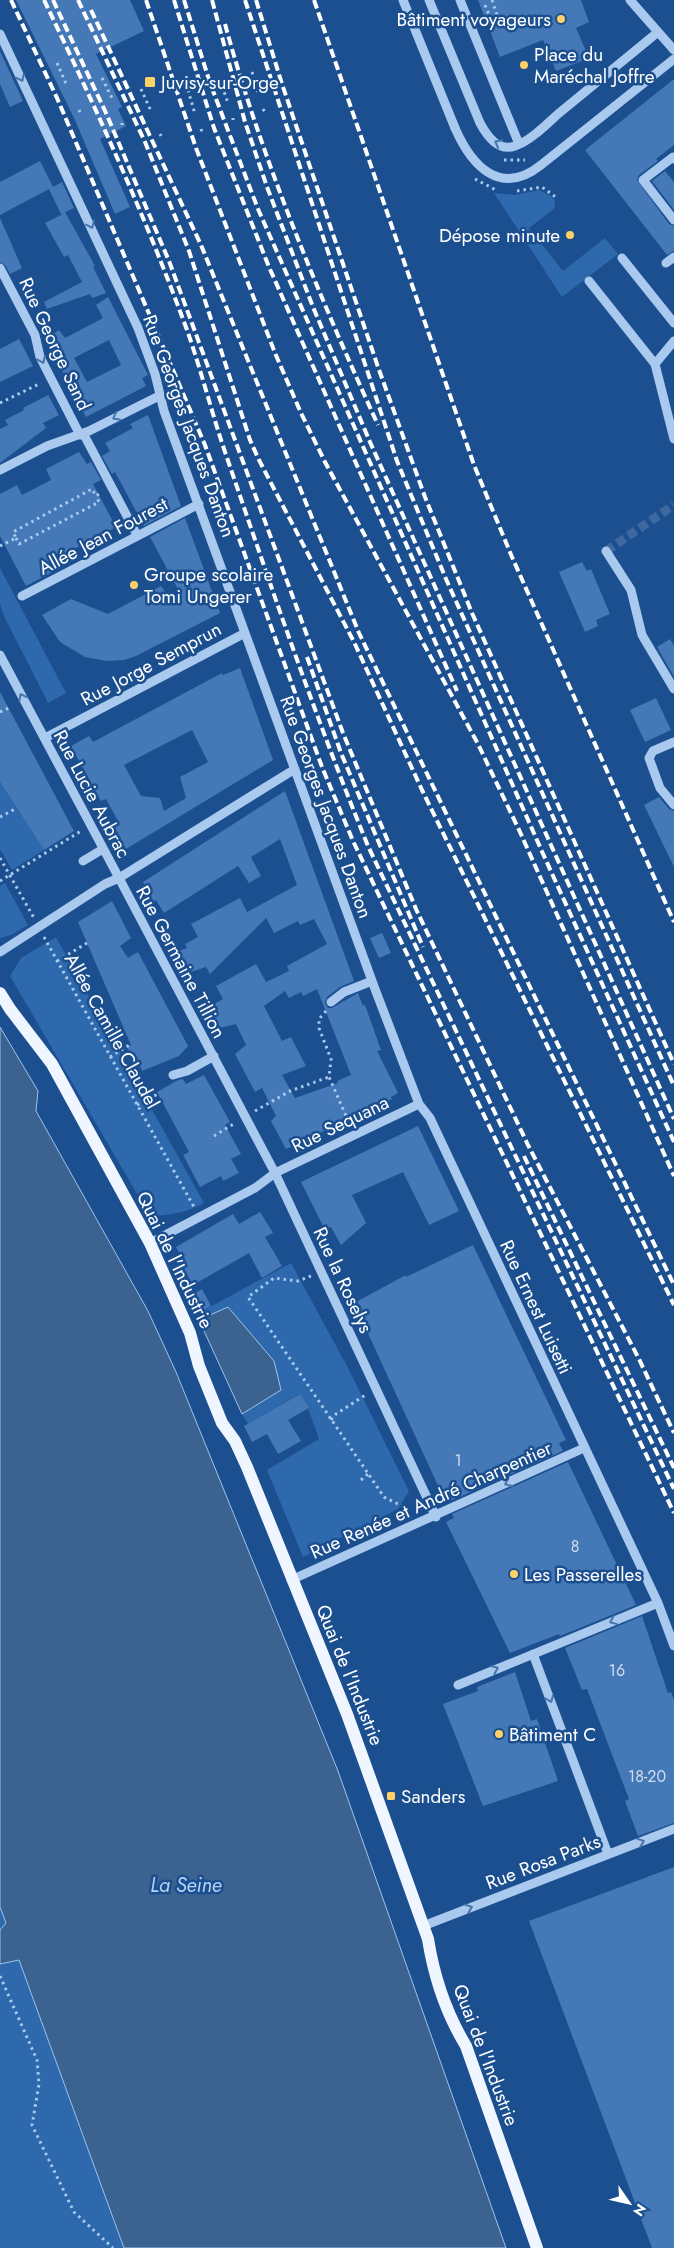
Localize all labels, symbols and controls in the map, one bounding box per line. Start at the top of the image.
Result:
place label: Bâtiment voyageurs [396,6,551,33]
marker: Bâtiment voyageurs [555,13,567,25]
place label: Place du Maréchal Joffre [534,41,655,90]
marker: Place du Maréchal Joffre [518,59,530,71]
place label: Juvisy-sur-Orge [158,69,279,96]
one-way arrow [15,73,25,82]
marker: Juvisy-sur-Orge [143,75,157,89]
one-way arrow [495,139,504,149]
one-way arrow [84,220,95,229]
place label: Dépose minute [439,222,560,249]
marker: Dépose minute [564,229,576,241]
street label: Rue George Sand [12,273,98,415]
street label: Rue Georges Jacques Danton [136,311,242,541]
one-way arrow [35,355,46,364]
one-way arrow [112,411,121,421]
street label: Allée Jean Fourest [33,490,173,582]
place label: Groupe scolaire Tomi Ungerer [144,561,273,610]
marker: Groupe scolaire Tomi Ungerer [128,579,140,591]
street label: Rue Jorge Semprun [76,615,226,713]
street label: Rue Georges Jacques Danton [273,692,379,922]
one-way arrow [18,693,28,702]
street label: Rue Lucie Aubrac [47,725,137,863]
street label: Rue Germaine Tillion [129,881,233,1043]
street label: Allée Camille Claudel [58,948,166,1114]
street label: Rue Sequana [287,1089,393,1159]
street label: Quai de l'Industrie [130,1187,220,1333]
street label: Rue la Roselys [307,1223,380,1338]
street label: Rue Ernest Luisetti [493,1235,579,1379]
street label: Rue Renée et André Charpentier [306,1434,557,1566]
house number: 1 [454,1449,462,1472]
one-way arrow [505,1477,514,1487]
house number: 8 [571,1535,579,1558]
place label: Les Passerelles [524,1561,642,1588]
marker: Les Passerelles [508,1568,520,1580]
street label: Quai de l'Industrie [309,1601,391,1750]
one-way arrow [609,1615,618,1625]
house number: 16 [609,1659,625,1682]
one-way arrow [490,1665,499,1676]
one-way arrow [544,1694,554,1703]
place label: Bâtiment C [509,1721,596,1748]
marker: Bâtiment C [493,1728,505,1740]
house number: 18-20 [628,1765,666,1788]
place label: Sanders [401,1783,466,1810]
marker: Sanders [385,1790,397,1802]
street label: Rue Rosa Parks [482,1828,605,1896]
one-way arrow [636,1838,645,1848]
water label: La Seine [150,1871,222,1900]
one-way arrow [464,1904,473,1914]
street label: Quai de l'Industrie [447,1980,526,2130]
north arrow [604,2178,654,2228]
text: N [628,2200,651,2220]

